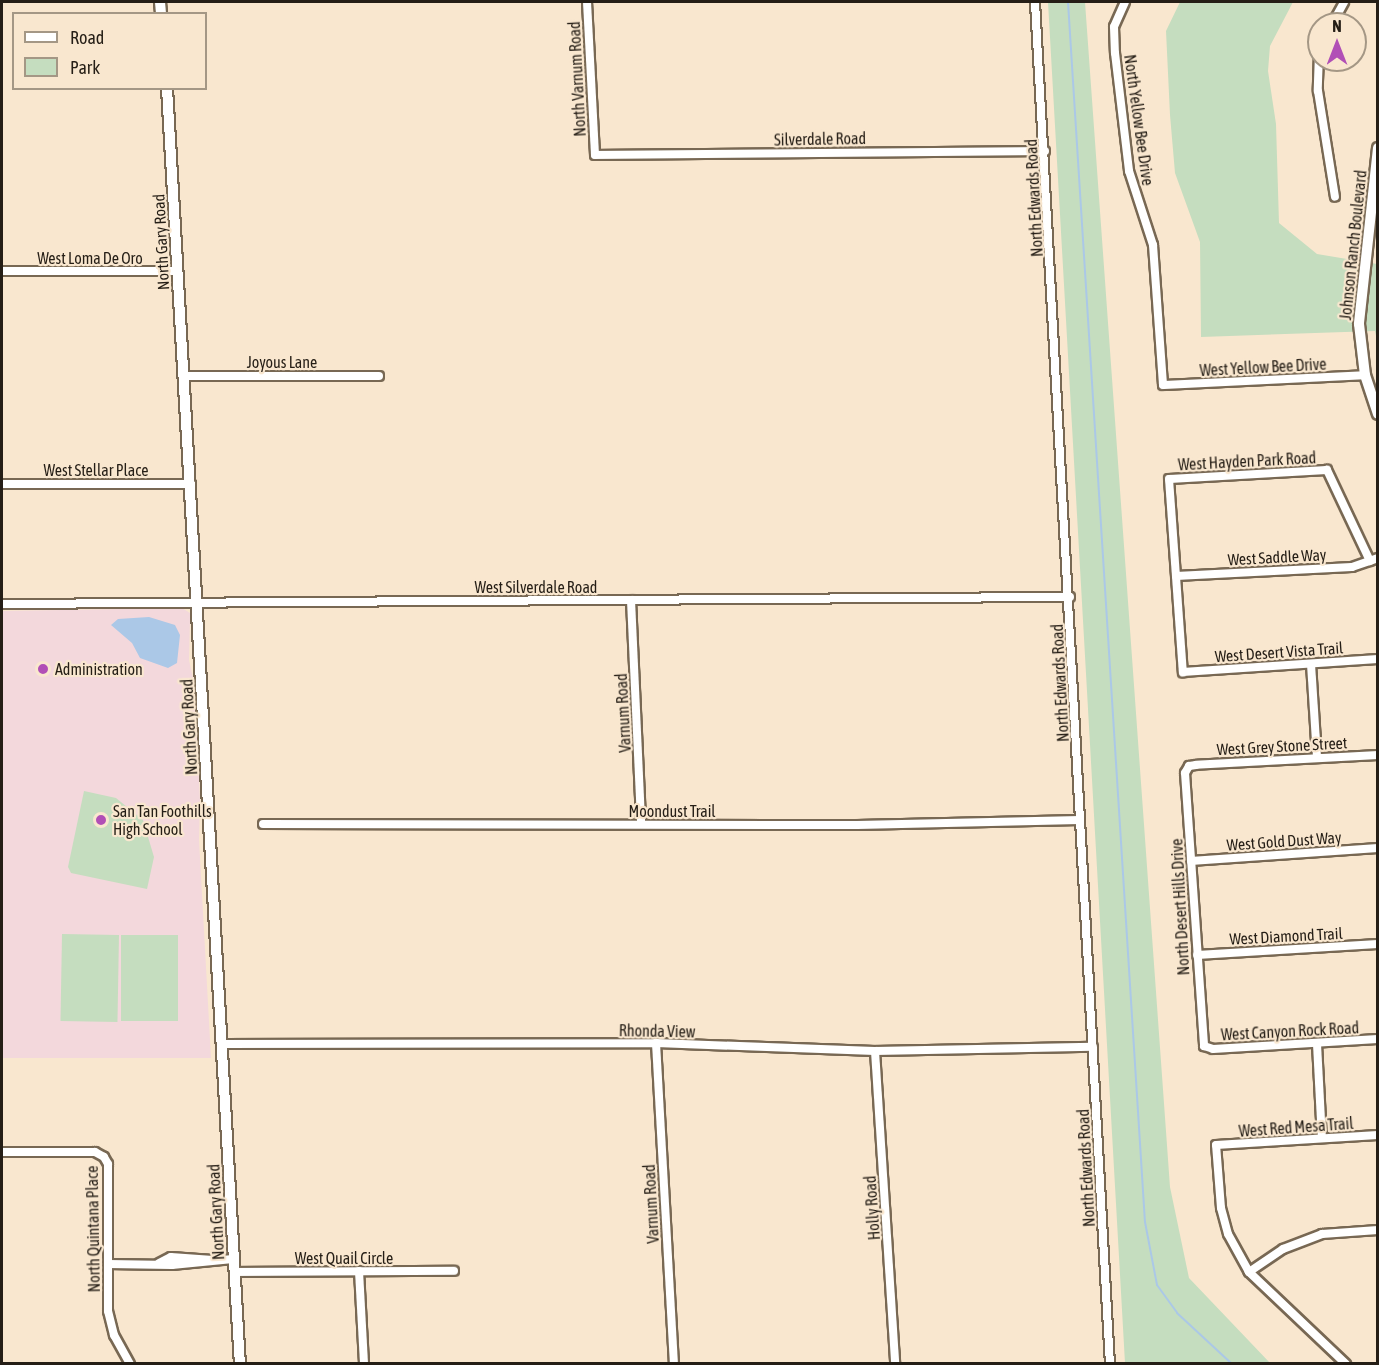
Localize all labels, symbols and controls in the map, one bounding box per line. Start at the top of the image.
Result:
legend [12,12,207,90]
north arrow [1307,12,1367,72]
text: N [1332,17,1342,35]
street label: North Varnum Road [564,21,590,137]
text: Road [70,27,104,48]
street label: North Yellow Bee Drive [1120,53,1158,187]
text: Park [70,57,100,78]
street label: Silverdale Road [774,129,866,149]
street label: North Edwards Road [1021,139,1047,257]
street label: Johnson Ranch Boulevard [1336,169,1370,321]
street label: North Gary Road [149,194,173,290]
street label: West Loma De Oro [37,248,143,268]
street label: Joyous Lane [247,352,317,372]
street label: West Yellow Bee Drive [1199,354,1327,380]
street label: West Hayden Park Road [1177,448,1317,474]
street label: West Stellar Place [44,460,148,480]
street label: West Saddle Way [1227,545,1327,569]
street label: West Silverdale Road [475,577,597,597]
street label: North Edwards Road [1047,624,1073,742]
street label: West Desert Vista Trail [1214,638,1344,666]
place label: Administration [55,659,143,679]
marker: Administration [36,662,50,676]
street label: Varnum Road [611,673,635,753]
street label: North Gary Road [177,679,201,775]
street label: West Grey Stone Street [1216,733,1348,759]
place label: San Tan Foothills High School [113,801,212,839]
street label: Moondust Trail [628,801,716,821]
marker: San Tan Foothills High School [94,813,108,827]
street label: West Gold Dust Way [1226,827,1342,855]
street label: North Desert Hills Drive [1167,838,1193,976]
street label: West Diamond Trail [1229,923,1343,949]
street label: West Canyon Rock Road [1220,1018,1360,1044]
street label: Rhonda View [619,1021,695,1041]
street label: North Edwards Road [1073,1109,1099,1227]
street label: West Red Mesa Trail [1238,1113,1354,1141]
street label: North Gary Road [204,1164,228,1260]
street label: Varnum Road [639,1164,663,1244]
street label: North Quintana Place [82,1165,104,1293]
street label: Holly Road [860,1175,884,1241]
street label: West Quail Circle [295,1248,393,1268]

